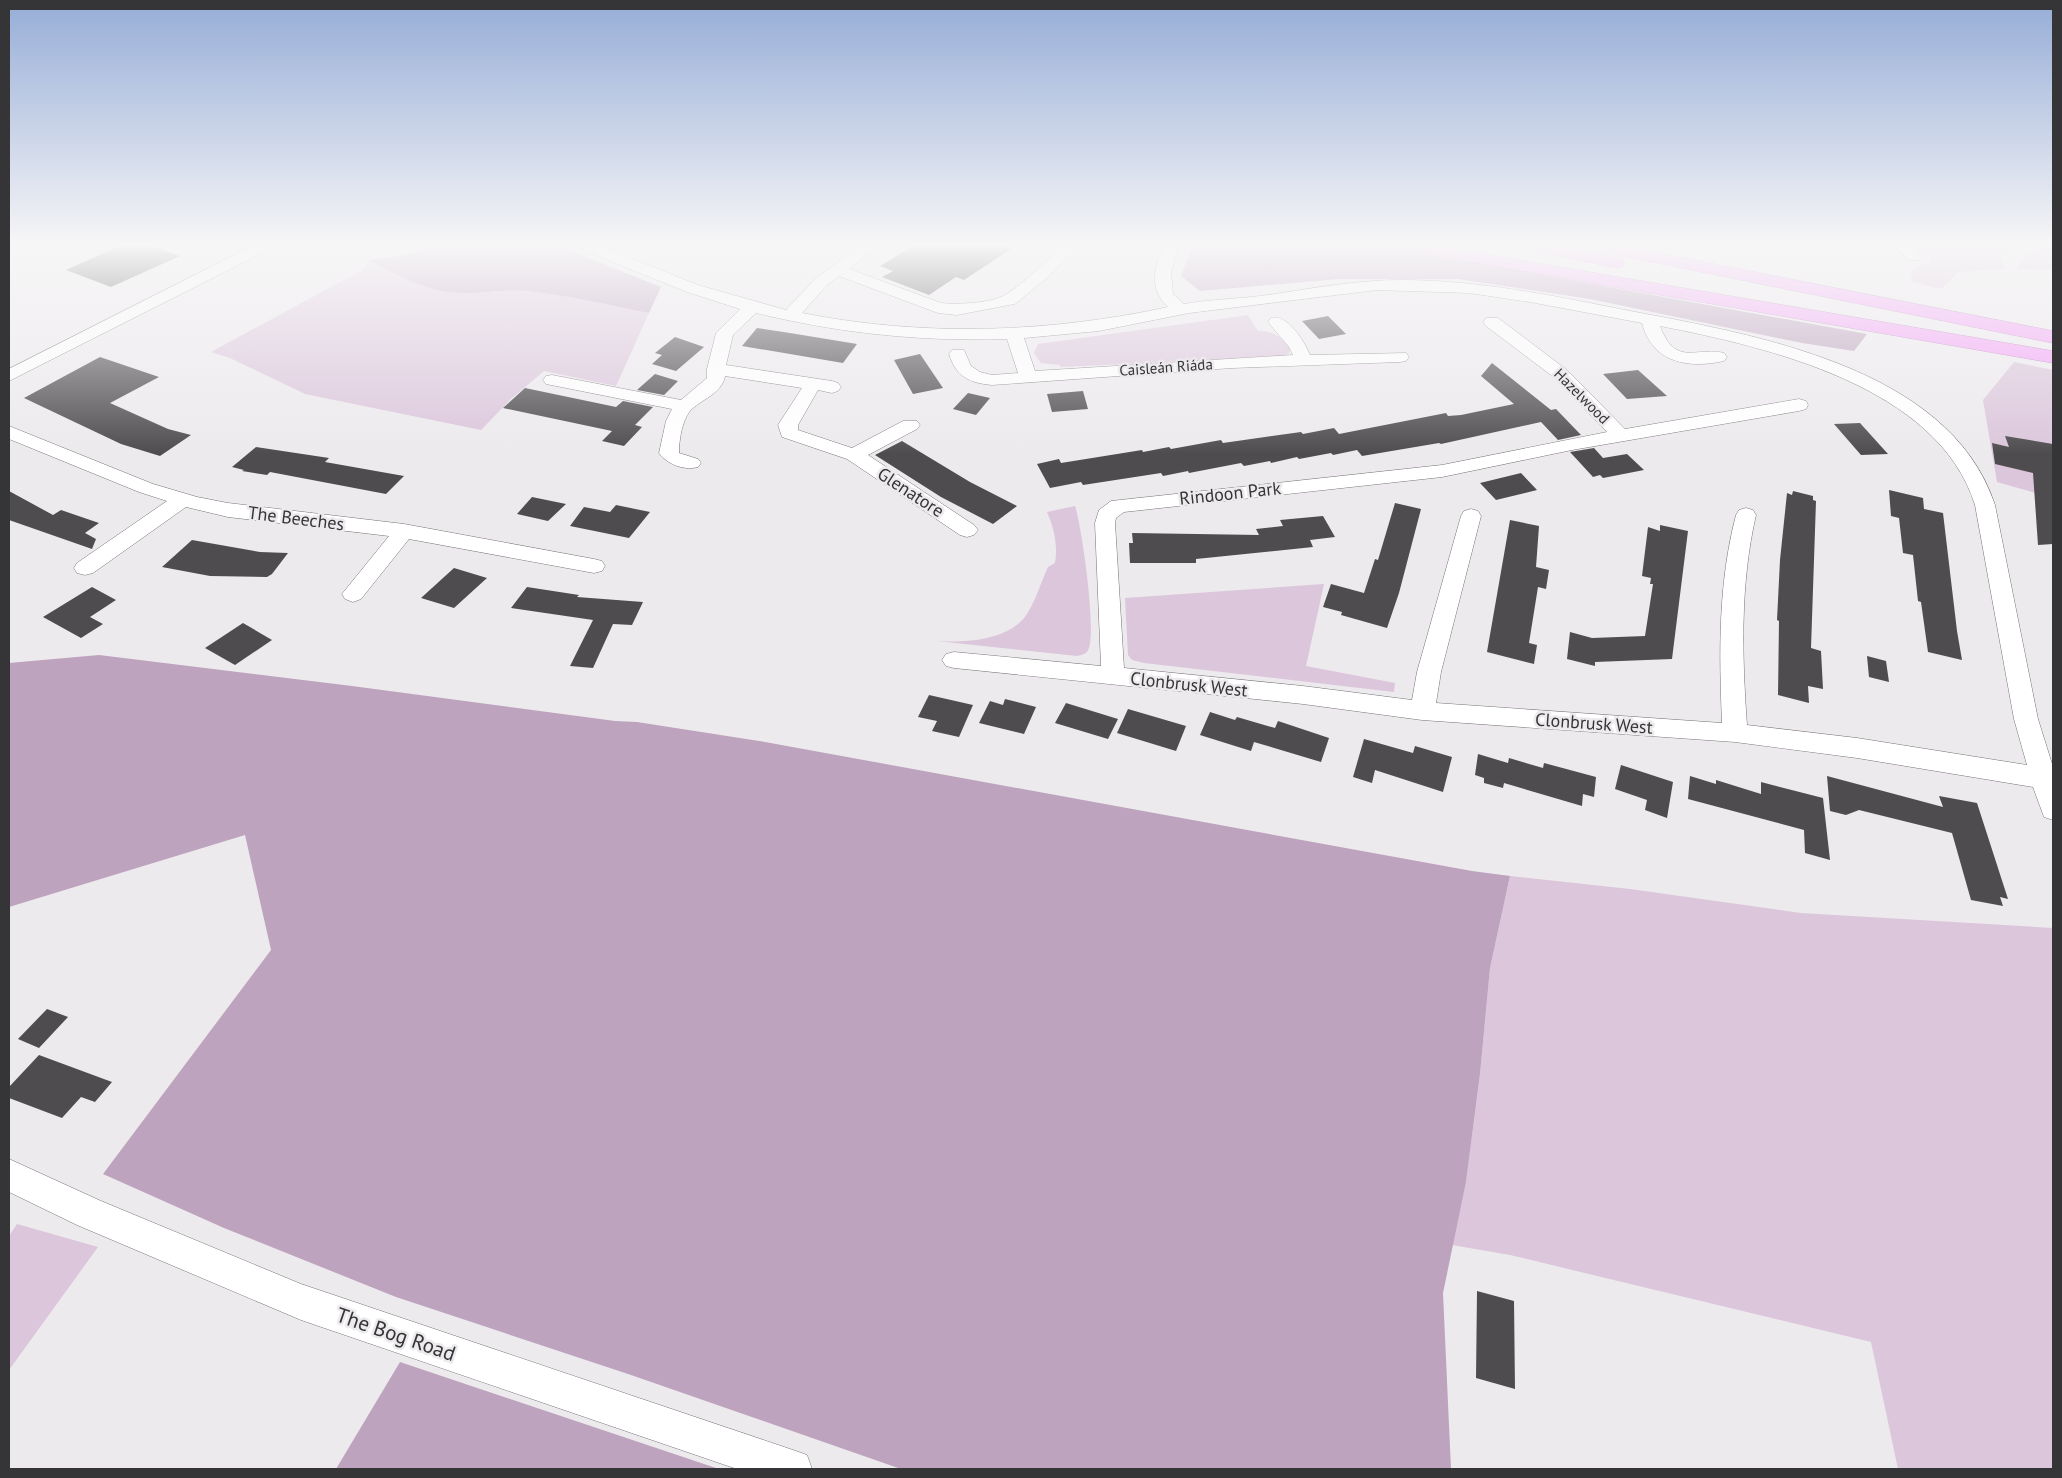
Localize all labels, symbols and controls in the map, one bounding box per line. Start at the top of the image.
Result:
street label: Caisleán Riáda [1119,354,1213,380]
street label: Hazelwood [1550,364,1614,428]
street label: Glenatore [873,462,949,522]
street label: Rindoon Park [1178,476,1282,510]
street label: The Beeches [247,501,345,535]
street label: Clonbrusk West [1129,666,1249,702]
street label: Clonbrusk West [1535,707,1653,739]
street label: The Bog Road [333,1301,459,1367]

